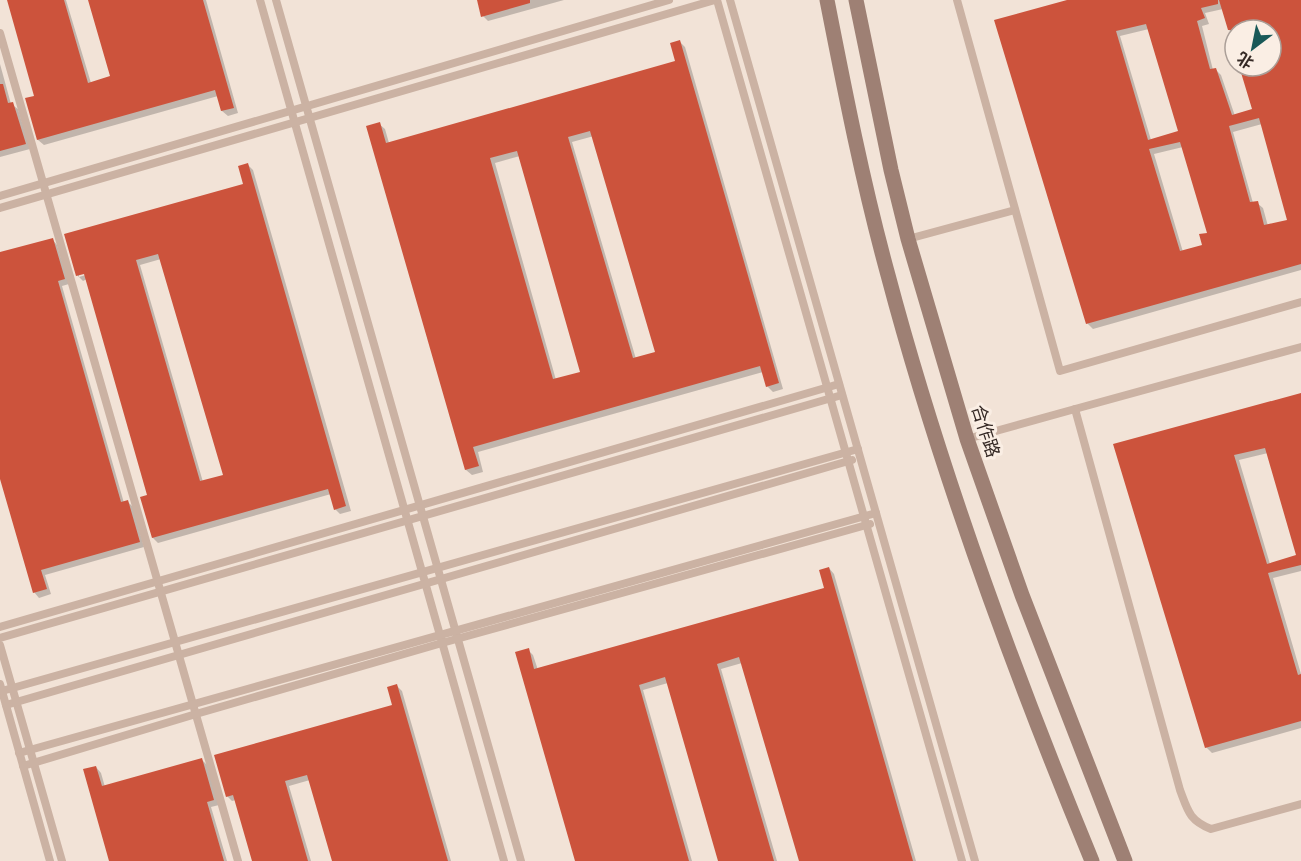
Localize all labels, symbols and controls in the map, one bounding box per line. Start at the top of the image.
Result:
north arrow [1223,18,1283,78]
text: 北 [1233,47,1258,73]
street label: 合作路 [967,402,1005,460]

